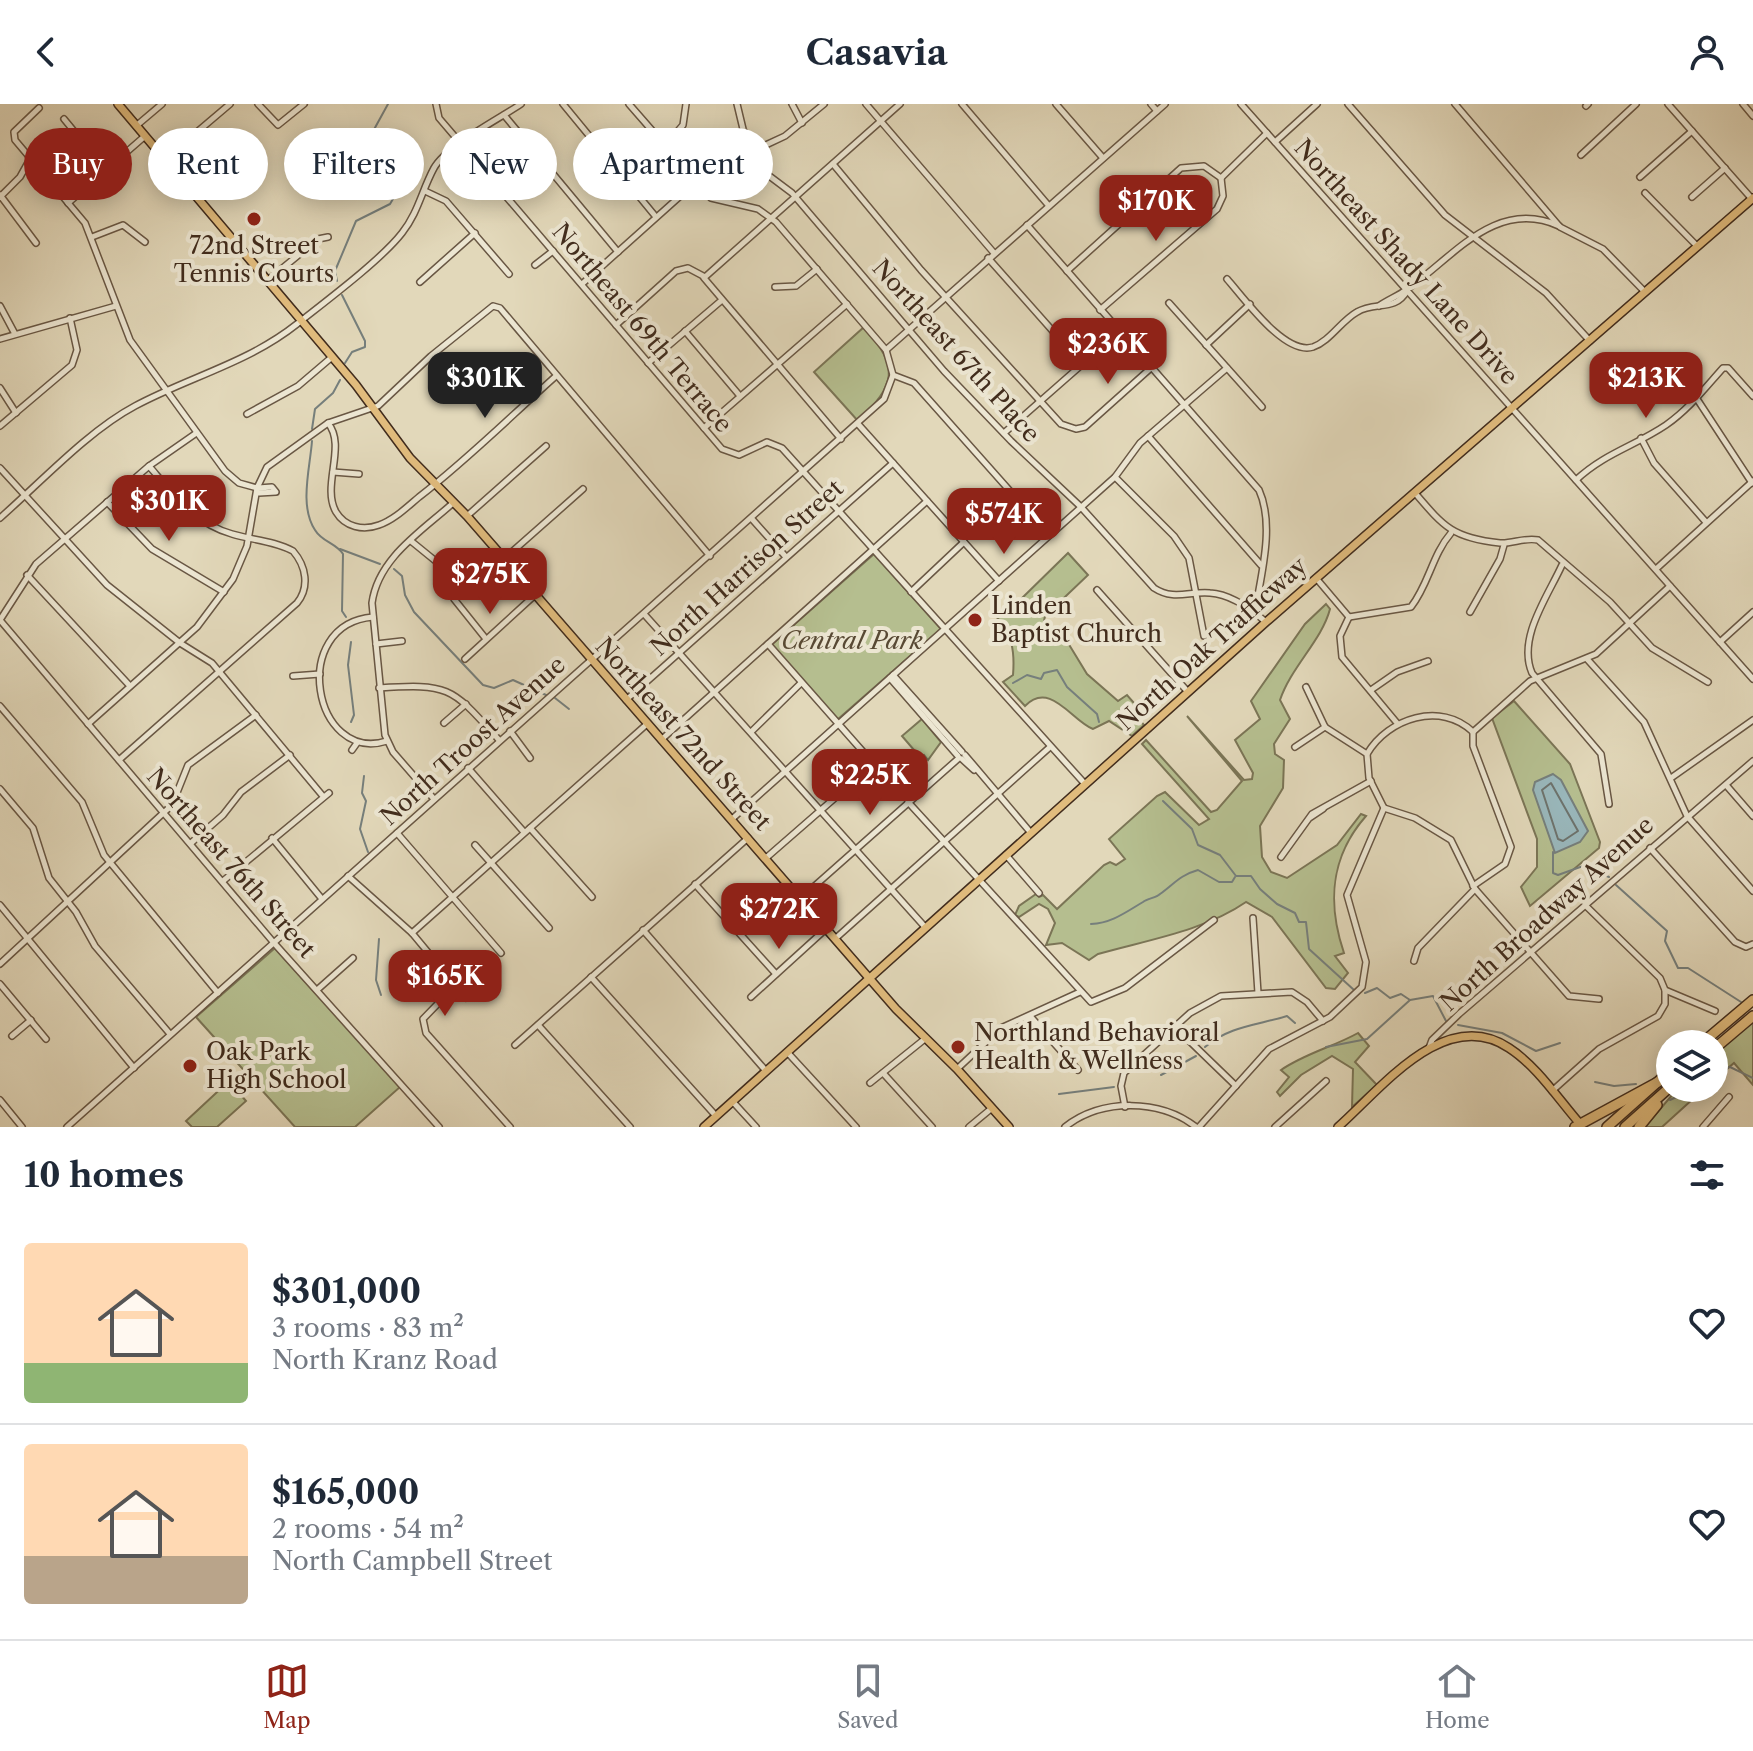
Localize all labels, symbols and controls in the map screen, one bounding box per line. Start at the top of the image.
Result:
icon: back [24,30,68,74]
text: Casavia [805,30,948,74]
icon: person [1685,30,1729,74]
chip: Buy [24,128,132,200]
chip: Rent [148,128,268,200]
chip: Filters [284,128,424,200]
chip: New [440,128,557,200]
chip: Apartment [573,128,773,200]
street label: Northeast Shady Lane Drive [1289,133,1524,390]
pin: $170K [1100,175,1212,243]
text: $170K [1117,185,1195,217]
marker: 72nd Street Tennis Courts [245,210,263,228]
street label: Northeast 69th Terrace [546,217,738,438]
place label: 72nd Street Tennis Courts [174,231,334,288]
street label: Northeast 67th Place [867,253,1046,448]
pin: $236K [1052,318,1164,386]
text: $236K [1068,328,1148,360]
pin: $301K [429,352,541,420]
pin: $213K [1590,352,1702,420]
text: $301K [446,362,524,394]
text: $213K [1607,362,1685,394]
street label: North Harrison Street [644,473,849,662]
pin: $301K [113,475,225,543]
text: $301K [130,485,208,517]
pin: $574K [948,488,1060,556]
text: $574K [965,498,1043,530]
pin: $275K [434,548,546,616]
street label: North Oak Trafficway [1111,551,1313,736]
text: $275K [451,558,529,590]
place label: Linden Baptist Church [991,591,1162,648]
marker: Linden Baptist Church [966,611,984,629]
park label: Central Park [781,626,923,655]
street label: Northeast 72nd Street [589,632,778,836]
street label: North Troost Avenue [374,650,571,831]
pin: $225K [814,749,926,817]
text: $225K [830,759,910,791]
street label: Northeast 76th Street [141,762,322,964]
street label: North Broadway Avenue [1434,810,1659,1017]
pin: $272K [723,883,835,951]
text: $272K [739,893,819,925]
pin: $165K [389,950,501,1018]
text: $165K [407,960,483,992]
place label: Northland Behavioral Health & Wellness [974,1018,1219,1075]
map controls [1656,1030,1728,1102]
button: layers [1656,1030,1728,1102]
place label: Oak Park High School [206,1037,347,1094]
marker: Northland Behavioral Health & Wellness [949,1038,967,1056]
marker: Oak Park High School [181,1057,199,1075]
icon: filters [1685,1153,1729,1197]
text: 10 homes [24,1154,184,1196]
text: $301,000 [272,1270,421,1312]
icon: home [88,1275,184,1371]
icon: heart [1685,1301,1729,1345]
text: 3 rooms · 83 m² [272,1312,464,1344]
text: North Kranz Road [272,1344,498,1376]
text: $165,000 [272,1471,419,1513]
icon: home [88,1476,184,1572]
icon: heart [1685,1502,1729,1546]
text: 2 rooms · 54 m² [272,1513,464,1545]
text: North Campbell Street [272,1545,552,1577]
tab: Map [263,1659,311,1734]
tab: Saved [837,1659,898,1734]
tab: Home [1425,1659,1490,1734]

